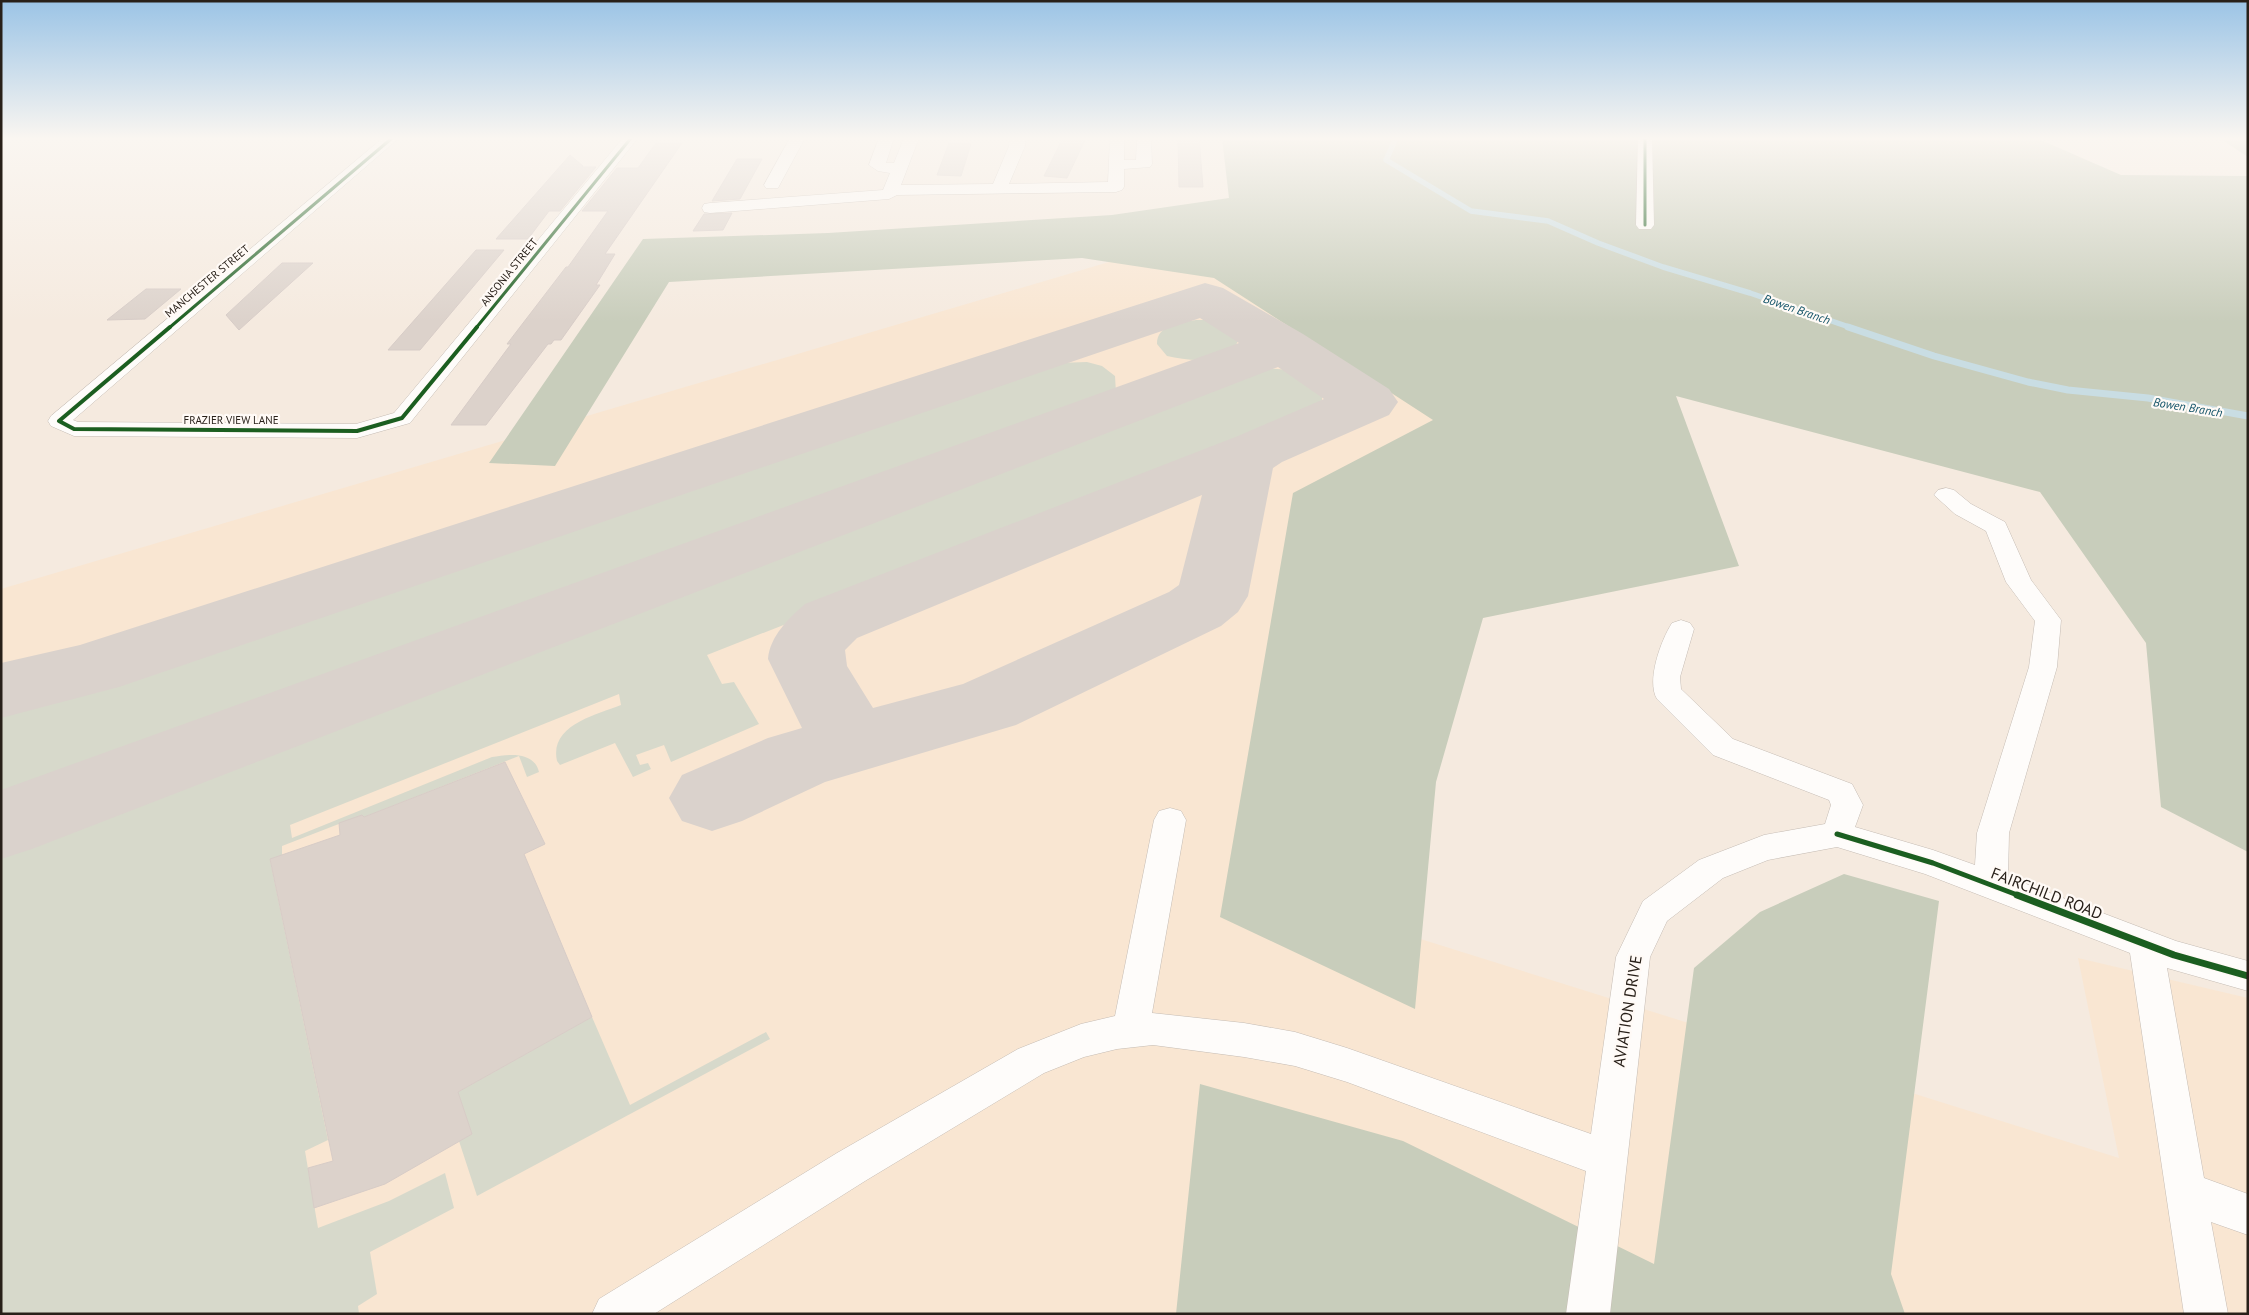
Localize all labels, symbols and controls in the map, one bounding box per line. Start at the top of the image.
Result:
street label: ANSONIA STREET [477,235,541,309]
street label: MANCHESTER STREET [162,242,252,320]
water label: Bowen Branch [1762,291,1832,327]
water label: Bowen Branch [2152,394,2224,420]
street label: FRAZIER VIEW LANE [183,413,279,427]
street label: FAIRCHILD ROAD [1988,863,2106,923]
street label: AVIATION DRIVE [1608,954,1646,1068]

